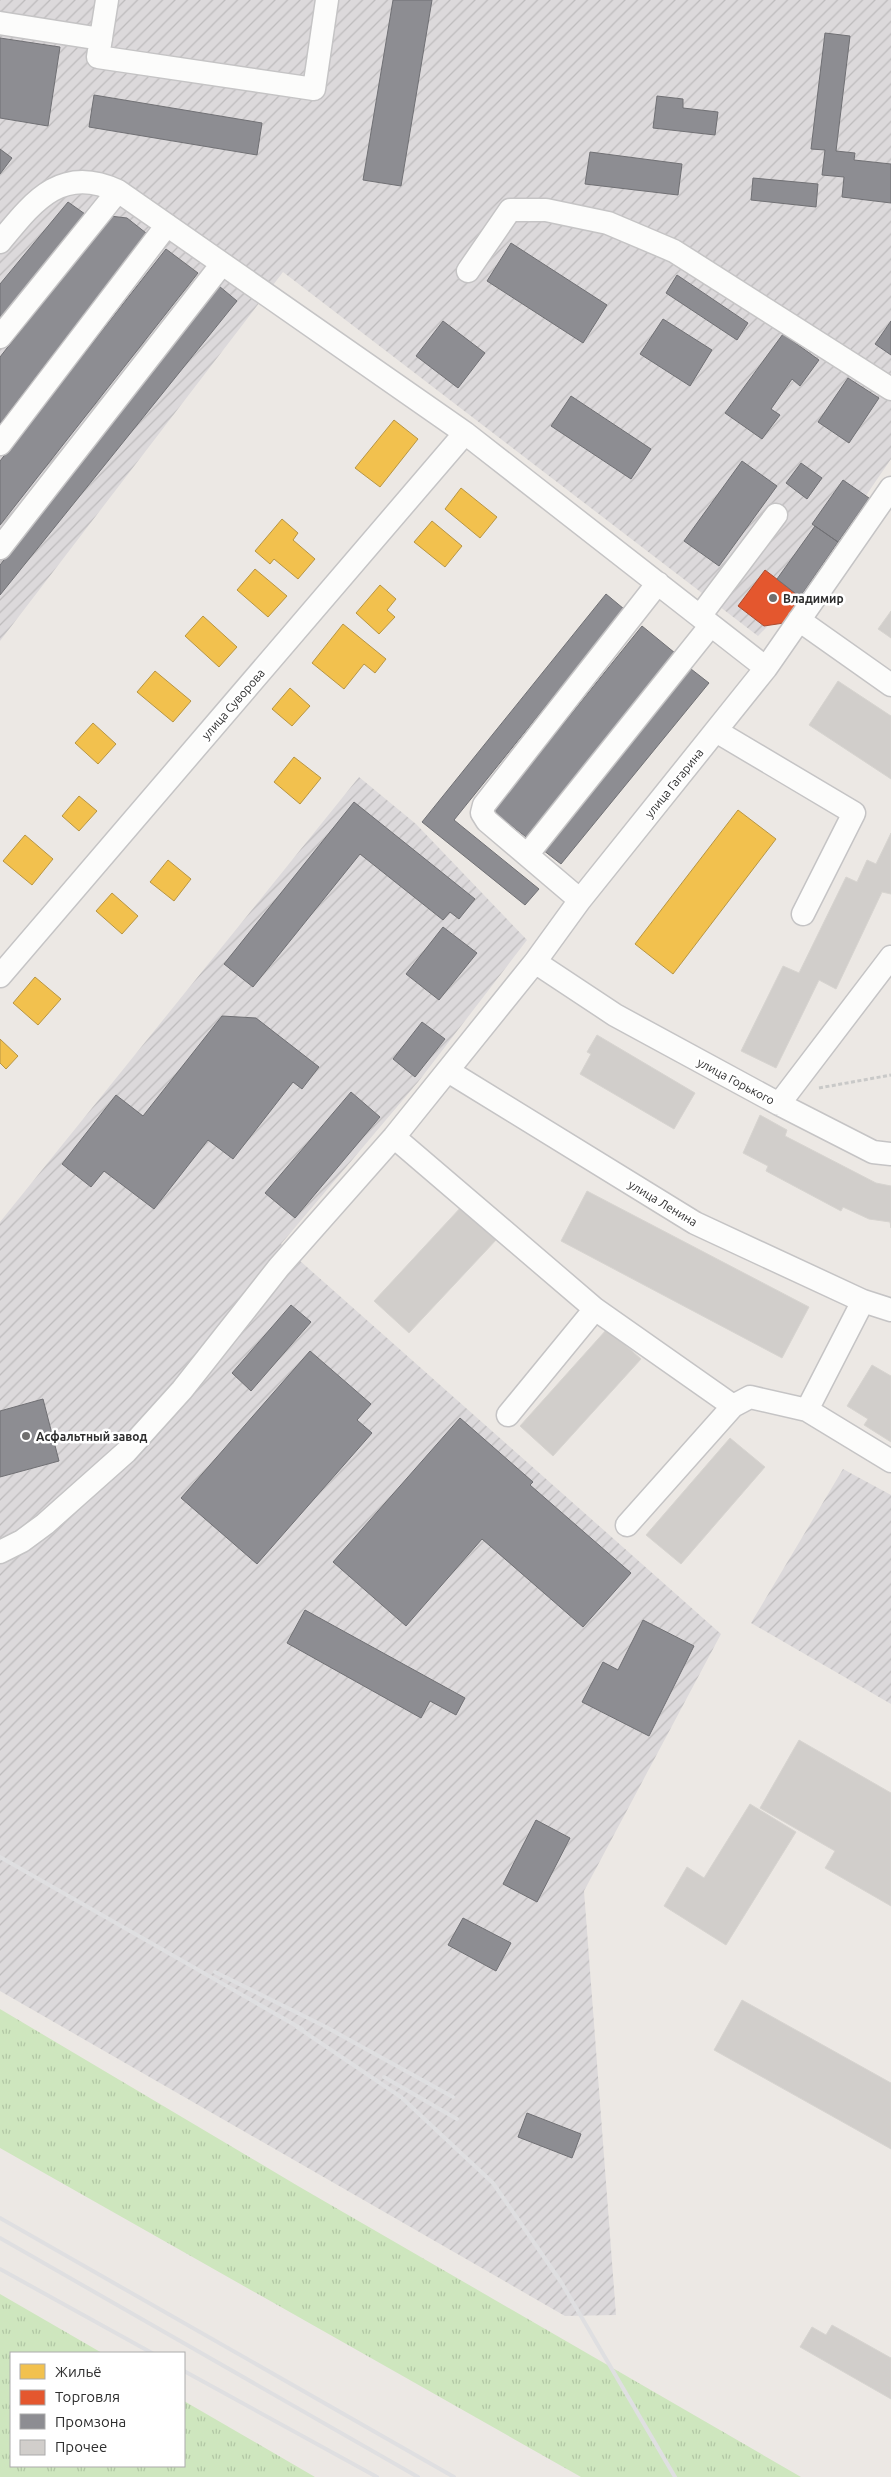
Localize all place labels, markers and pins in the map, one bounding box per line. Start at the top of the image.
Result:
marker: Владимир [767,592,779,604]
place label: Владимир [783,592,844,605]
marker: Асфальтный завод [20,1430,32,1442]
place label: Асфальтный завод [36,1430,148,1443]

